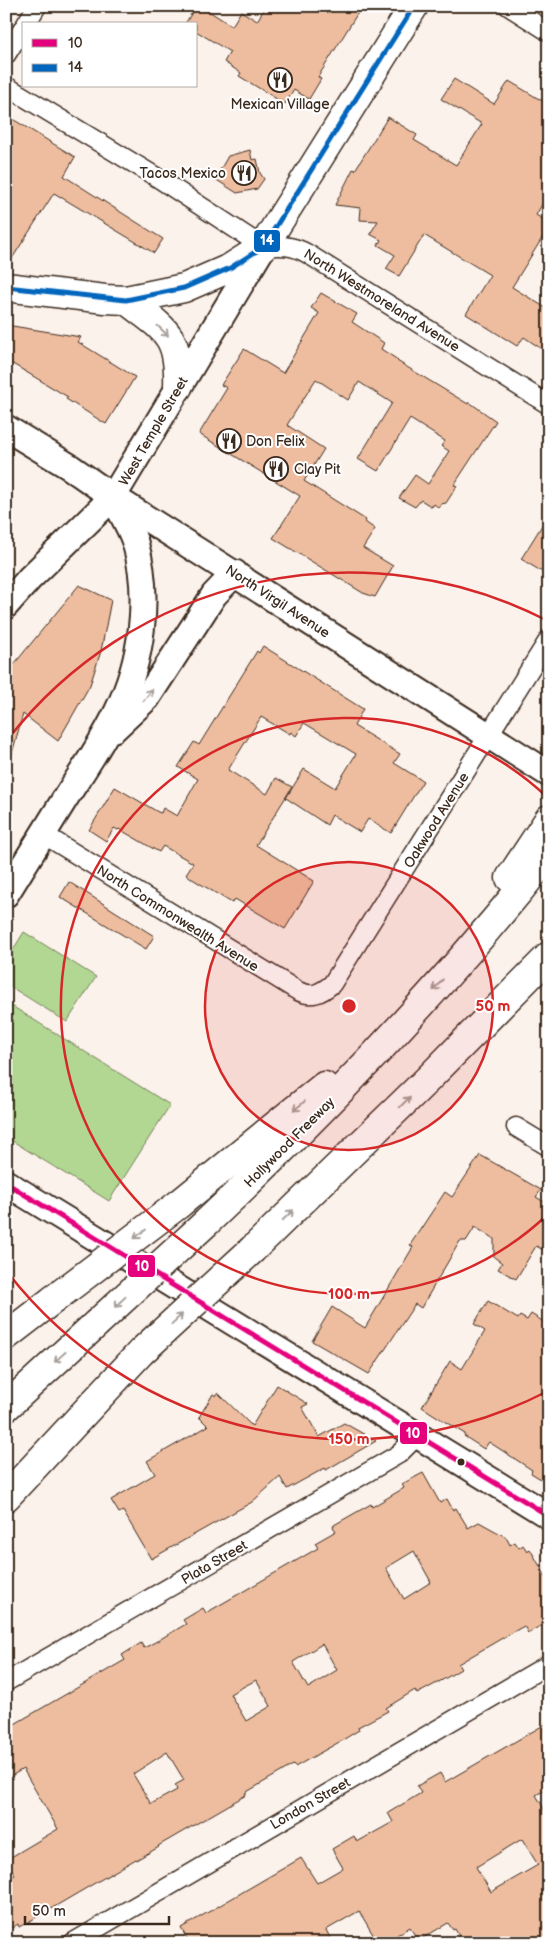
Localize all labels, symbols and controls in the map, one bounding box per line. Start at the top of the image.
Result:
legend [22,22,198,88]
text: 10 [68,34,83,53]
text: 14 [68,58,83,77]
restaurant icon: Mexican Village [267,67,293,93]
place label: Mexican Village [230,96,330,113]
restaurant icon: Tacos Mexico [231,160,257,186]
place label: Tacos Mexico [140,165,226,182]
line badge: 14 [253,229,281,253]
text: 14 [260,232,275,249]
street label: North Westmoreland Avenue [301,245,463,356]
one-way arrow [157,325,170,337]
street label: West Temple Street [115,373,192,489]
restaurant icon: Don Felix [216,428,242,454]
place label: Don Felix [246,433,305,450]
restaurant icon: Clay Pit [263,456,289,482]
place label: Clay Pit [294,461,341,478]
street label: North Virgil Avenue [222,561,333,642]
one-way arrow [143,689,154,702]
street label: Oakwood Avenue [400,769,473,871]
street label: North Commonwealth Avenue [94,861,262,975]
one-way arrow [432,978,443,991]
centre of rings [340,997,358,1015]
text: 50 m [476,997,511,1016]
street label: Hollywood Freeway [241,1093,339,1191]
one-way arrow [398,1096,411,1108]
one-way arrow [293,1101,306,1112]
one-way arrow [281,1209,294,1221]
one-way arrow [134,1228,147,1239]
line badge: 10 [127,1254,156,1278]
text: 10 [135,1258,150,1275]
text: 100 m [328,1285,370,1304]
one-way arrow [114,1296,127,1308]
one-way arrow [171,1313,184,1325]
one-way arrow [54,1351,67,1363]
line badge: 10 [399,1421,428,1445]
text: 10 [406,1425,421,1442]
text: 150 m [328,1430,370,1449]
unlabelled marker [456,1457,466,1467]
street label: Plata Street [178,1536,251,1588]
street label: London Street [267,1773,354,1833]
scale bar [25,1894,169,1926]
text: 50 m [32,1902,66,1921]

